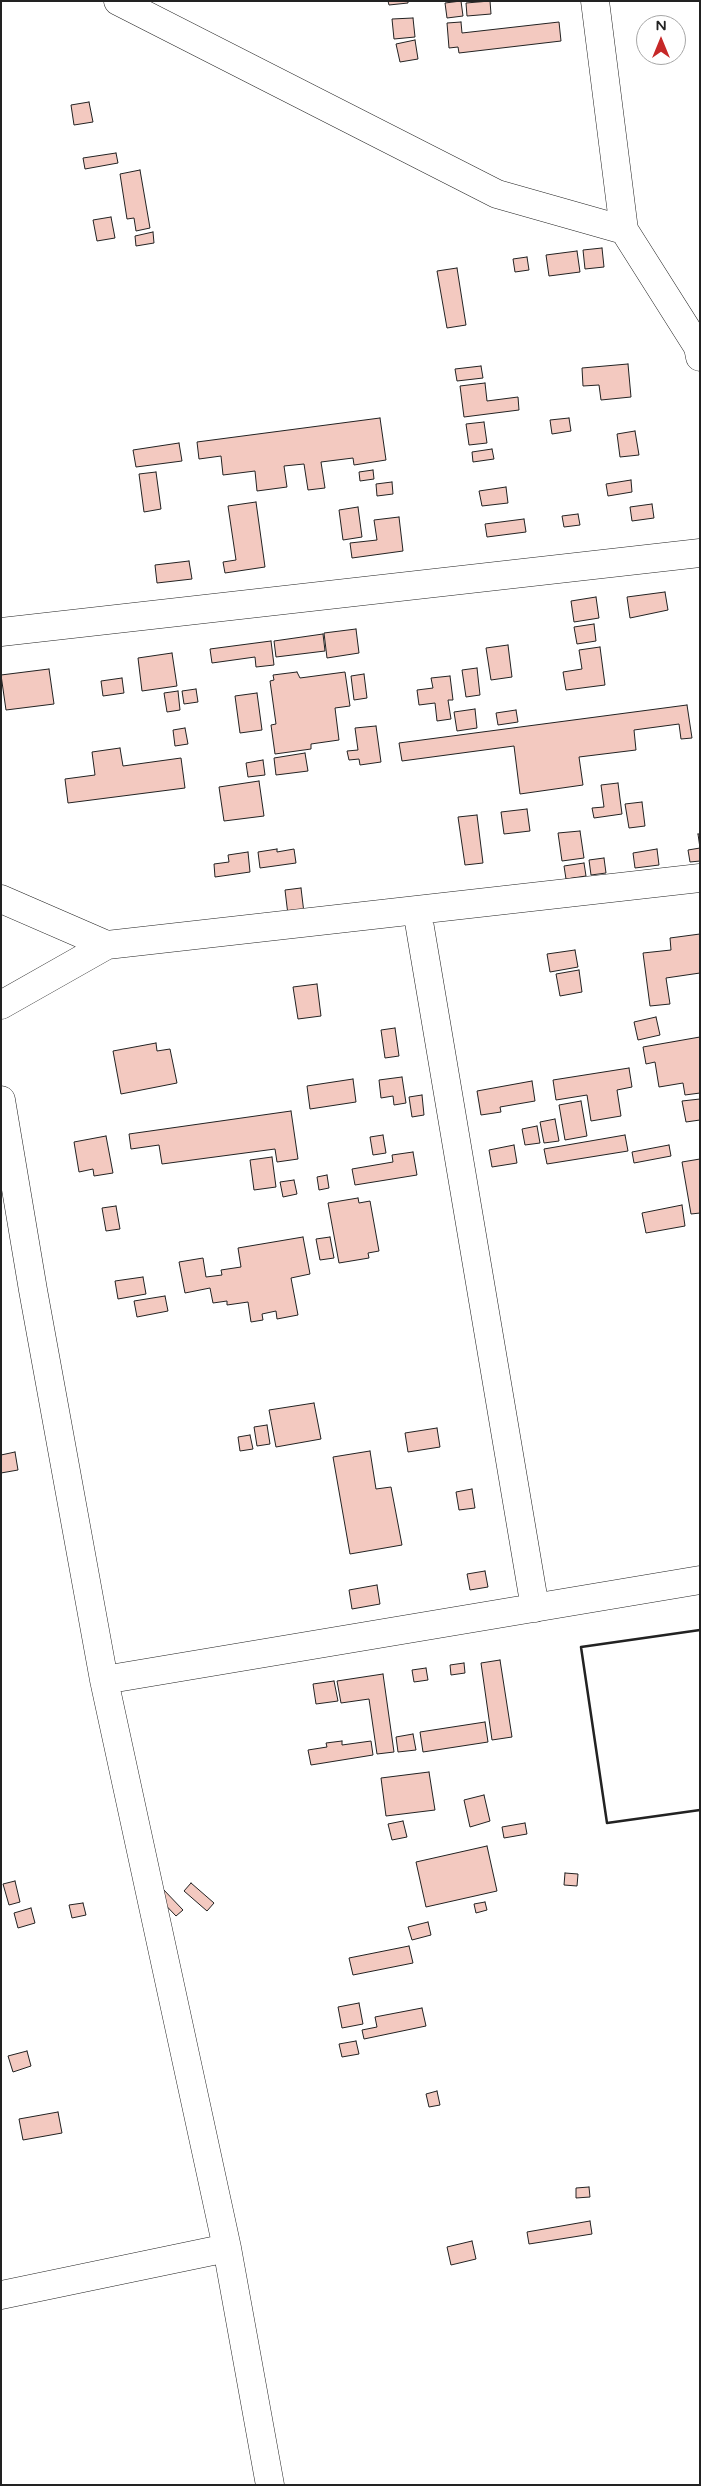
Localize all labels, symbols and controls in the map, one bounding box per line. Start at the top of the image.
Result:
north arrow [636,15,686,65]
text: N [655,17,667,34]

